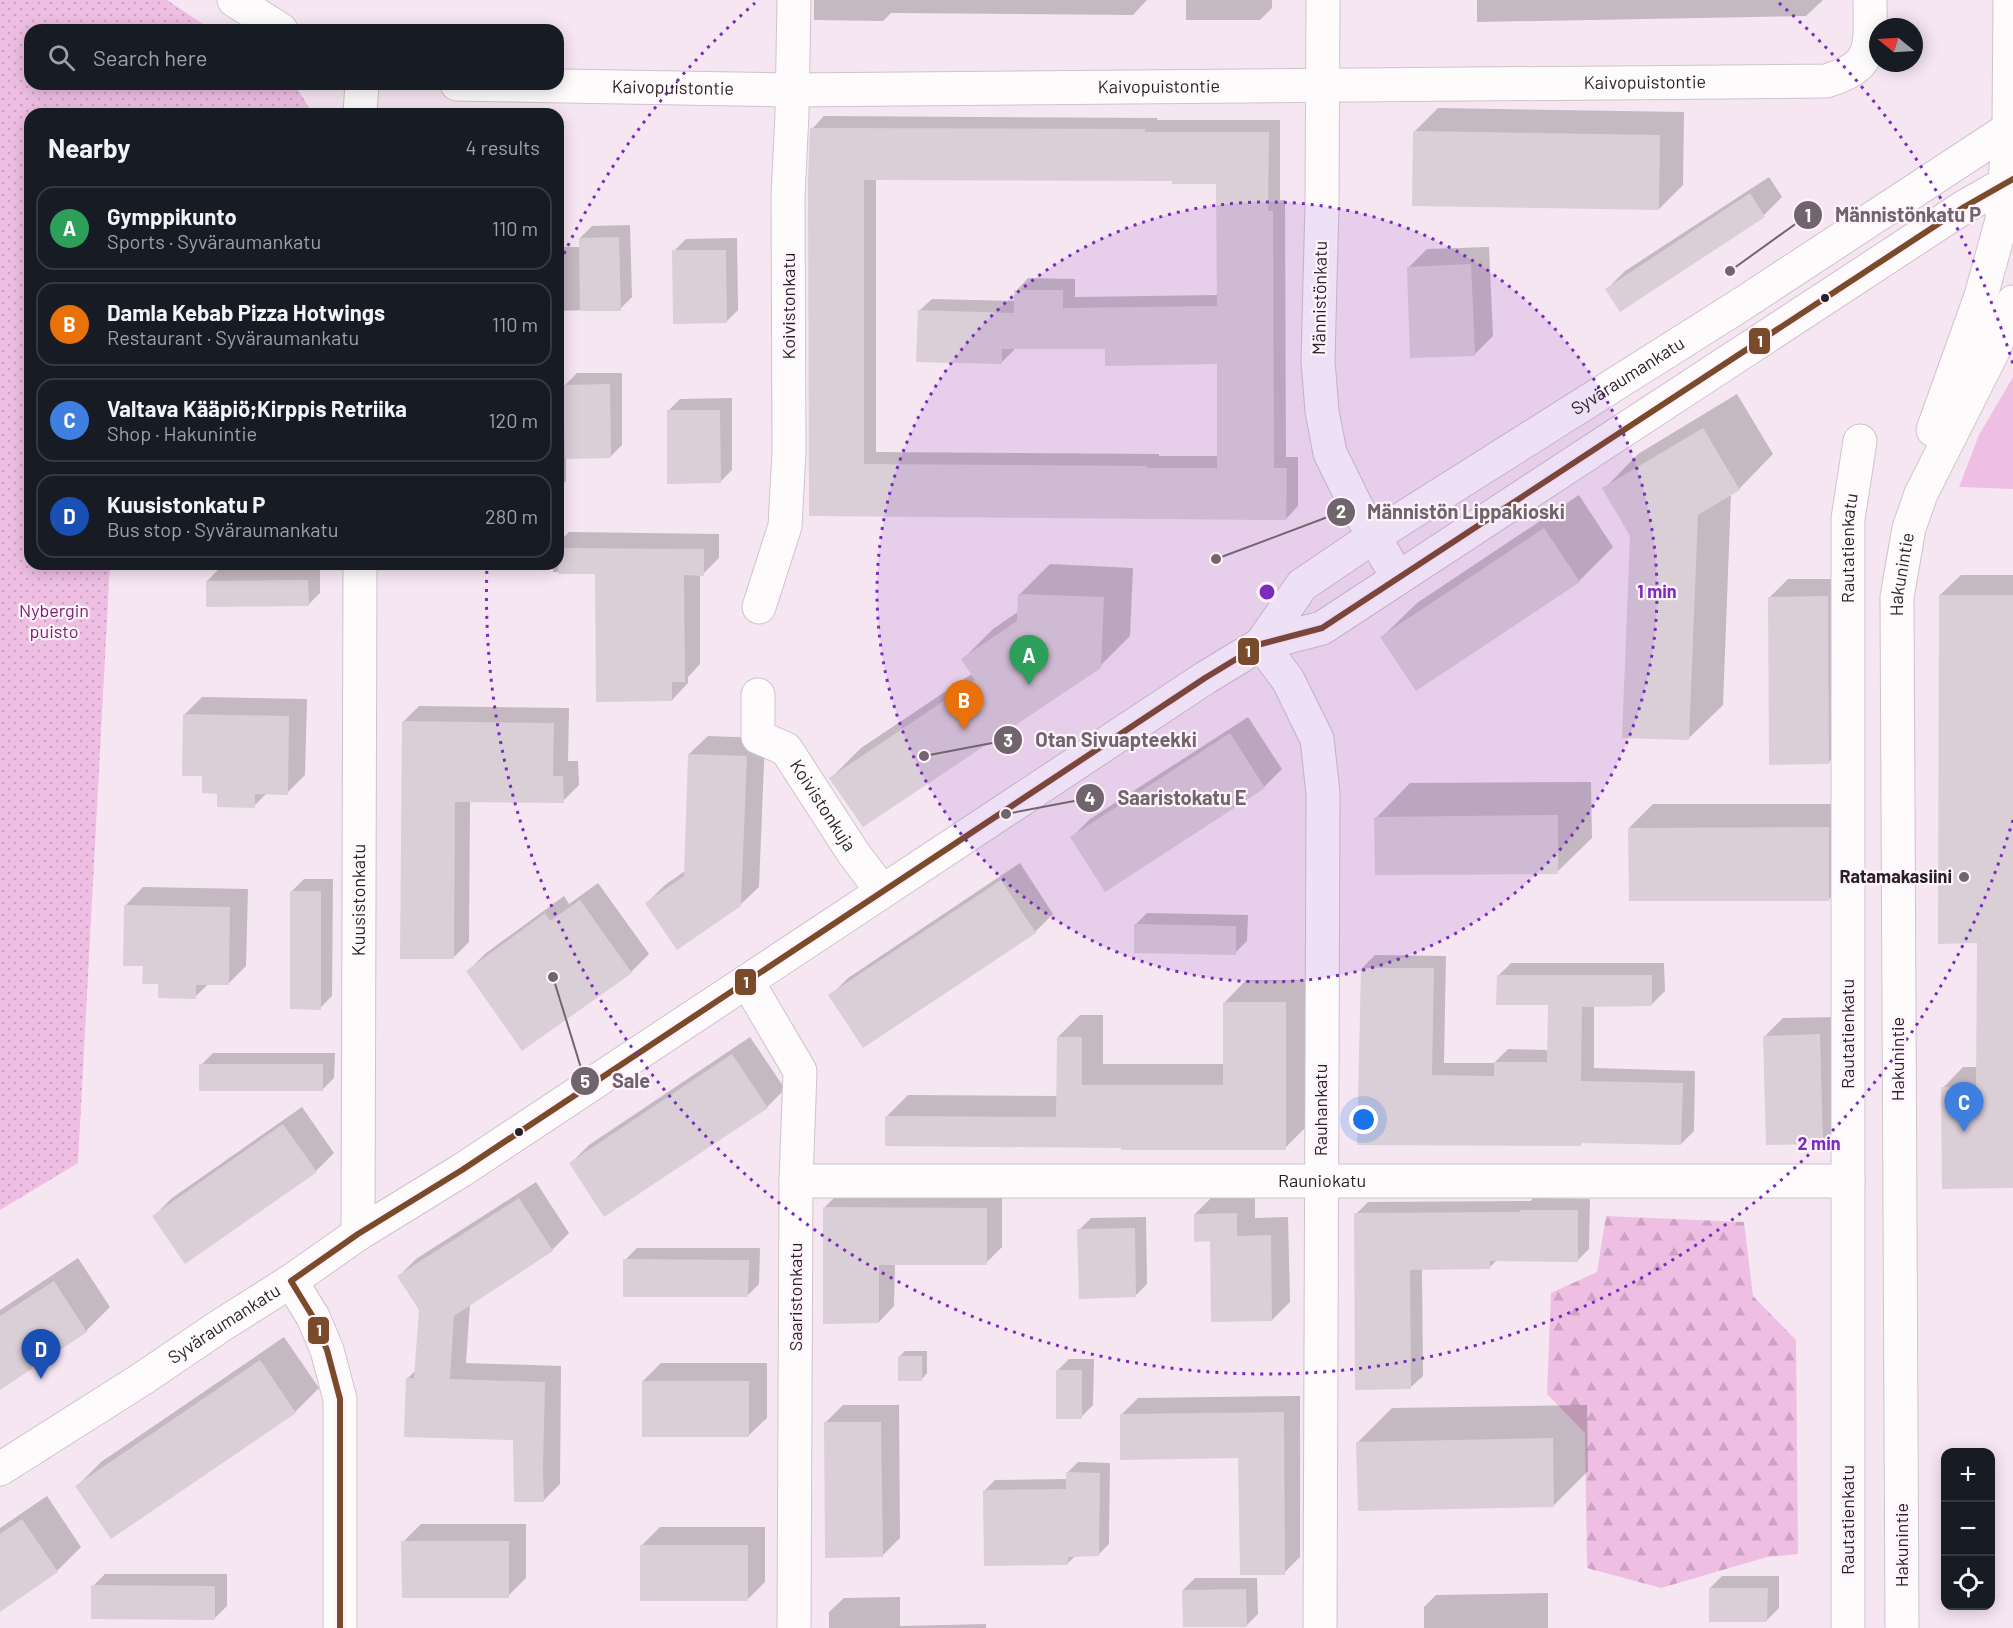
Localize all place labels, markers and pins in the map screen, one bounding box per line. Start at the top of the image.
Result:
callout: Männistönkatu P [1793,196,1993,234]
unlabelled marker [1819,292,1831,304]
callout: Männistön Lippakioski [1326,493,1577,531]
centre of rings [1257,582,1277,602]
pin: A [1010,636,1048,685]
pin: B [944,680,984,730]
callout: Otan Sivuapteekki [993,721,1209,759]
callout: Saaristokatu E [1075,779,1258,817]
place label: Ratamakasiini [1839,865,1952,887]
marker: Ratamakasiini [1957,870,1971,884]
callout: Sale [570,1062,662,1100]
pin: C [1944,1082,1984,1132]
unlabelled marker [513,1126,525,1138]
pin: D [22,1330,60,1379]

